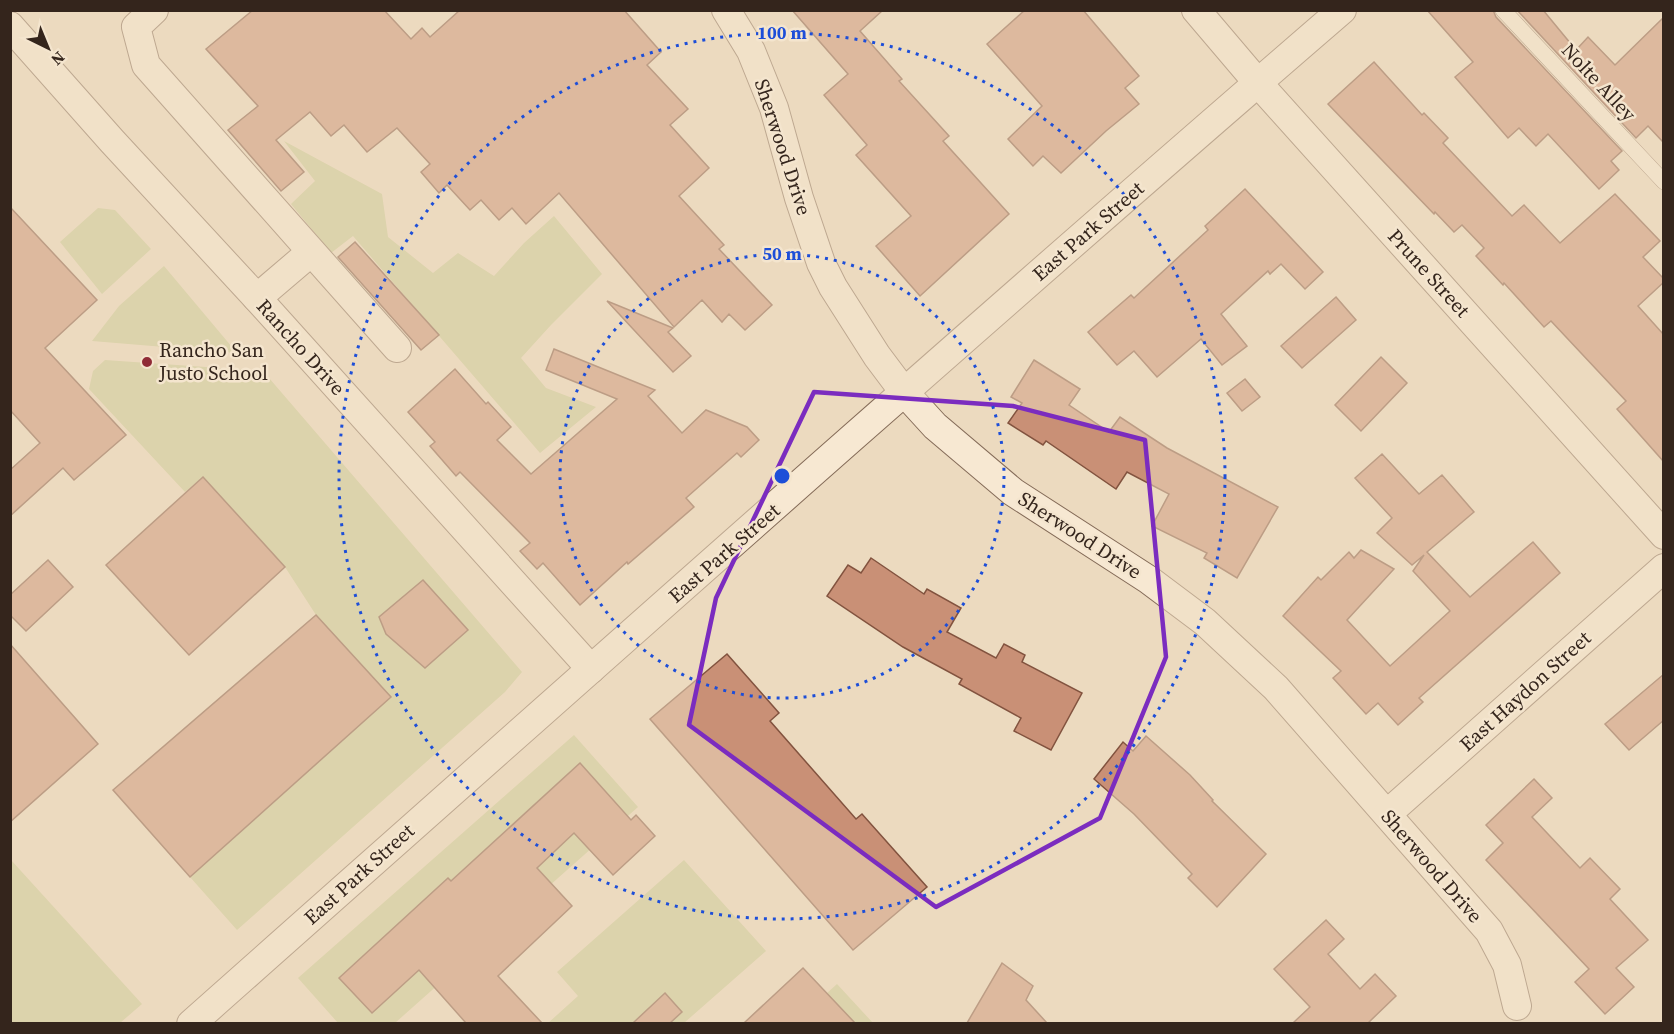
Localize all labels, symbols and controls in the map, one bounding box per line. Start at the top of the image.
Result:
north arrow [18,18,78,78]
text: 100 m [757,20,807,45]
street label: Nolte Alley [1555,37,1643,128]
text: N [46,47,70,71]
street label: Sherwood Drive [748,75,818,219]
street label: East Park Street [1026,174,1150,287]
street label: Prune Street [1382,223,1477,324]
text: 50 m [762,241,802,266]
street label: Rancho Drive [250,293,352,401]
place label: Rancho San Justo School [158,336,268,387]
marker: Rancho San Justo School [140,355,154,369]
centre of rings [772,466,792,486]
street label: Sherwood Drive [1013,485,1147,585]
street label: East Park Street [662,496,786,609]
street label: East Haydon Street [1453,624,1597,758]
street label: Sherwood Drive [1375,803,1489,929]
street label: East Park Street [298,817,421,931]

